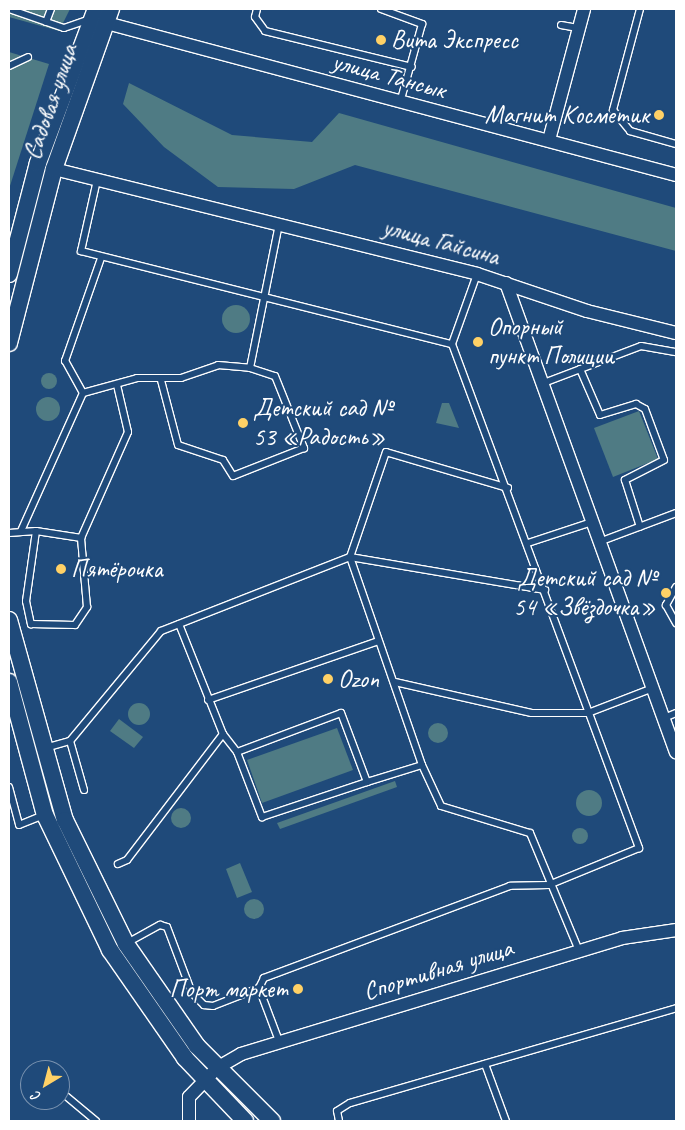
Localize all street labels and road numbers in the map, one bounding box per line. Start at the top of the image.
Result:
street label: Садовая улица [17,40,85,164]
street label: улица Тансык [329,47,449,105]
street label: улица Гайсина [379,212,503,272]
street label: Спортивная улица [359,933,517,1007]

